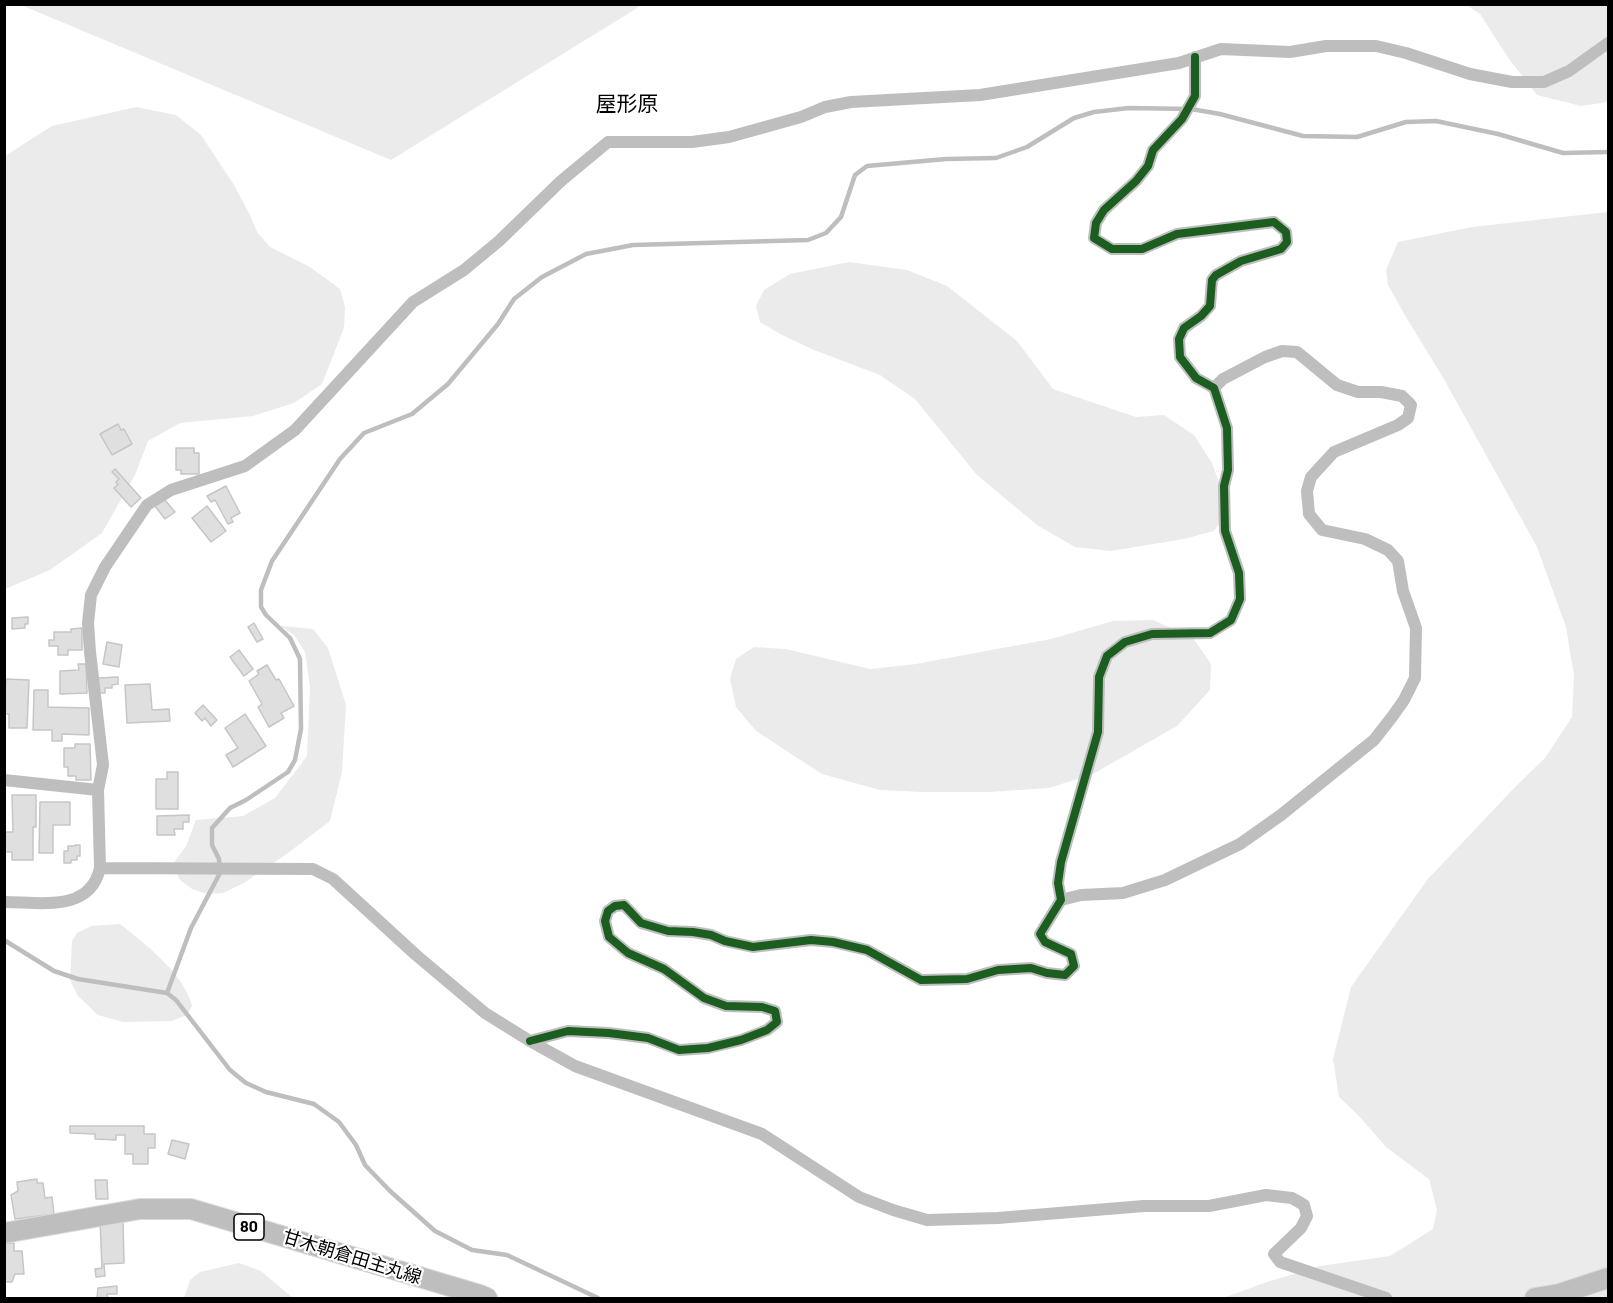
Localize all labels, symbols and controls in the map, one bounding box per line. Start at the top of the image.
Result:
district label: 屋形原 [596,91,658,117]
road number: 80 [234,1214,264,1240]
street label: 甘木朝倉田主丸線 [280,1226,424,1288]

